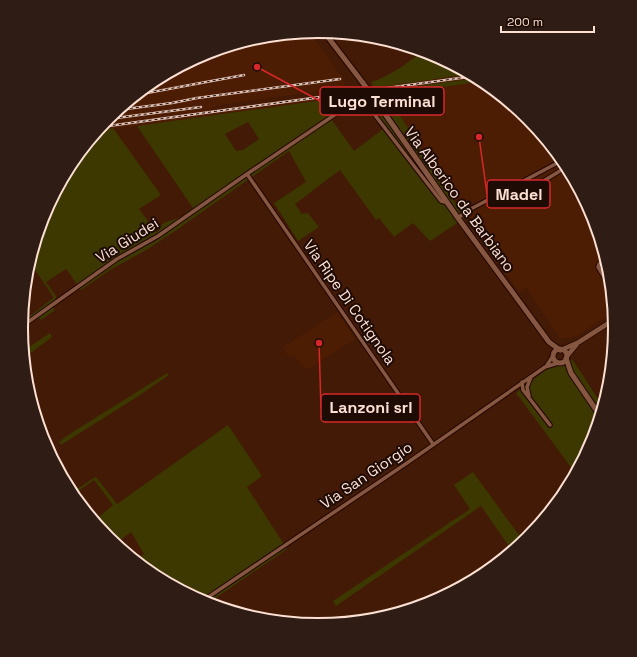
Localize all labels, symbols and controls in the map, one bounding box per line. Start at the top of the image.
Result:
scale bar [501,8,594,34]
text: 200 m [507,14,543,30]
callout: Lugo Terminal [320,87,444,115]
text: Lugo Terminal [329,91,435,112]
street label: Via Alberico da Barbiano [401,123,519,275]
callout: Madel [487,180,550,208]
text: Madel [496,184,542,205]
street label: Via Giudei [92,213,162,267]
street label: Via Ripe Di Cotignola [300,236,400,368]
callout: Lanzoni srl [321,394,420,422]
text: Lanzoni srl [330,397,412,418]
street label: Via San Giorgio [316,437,416,513]

